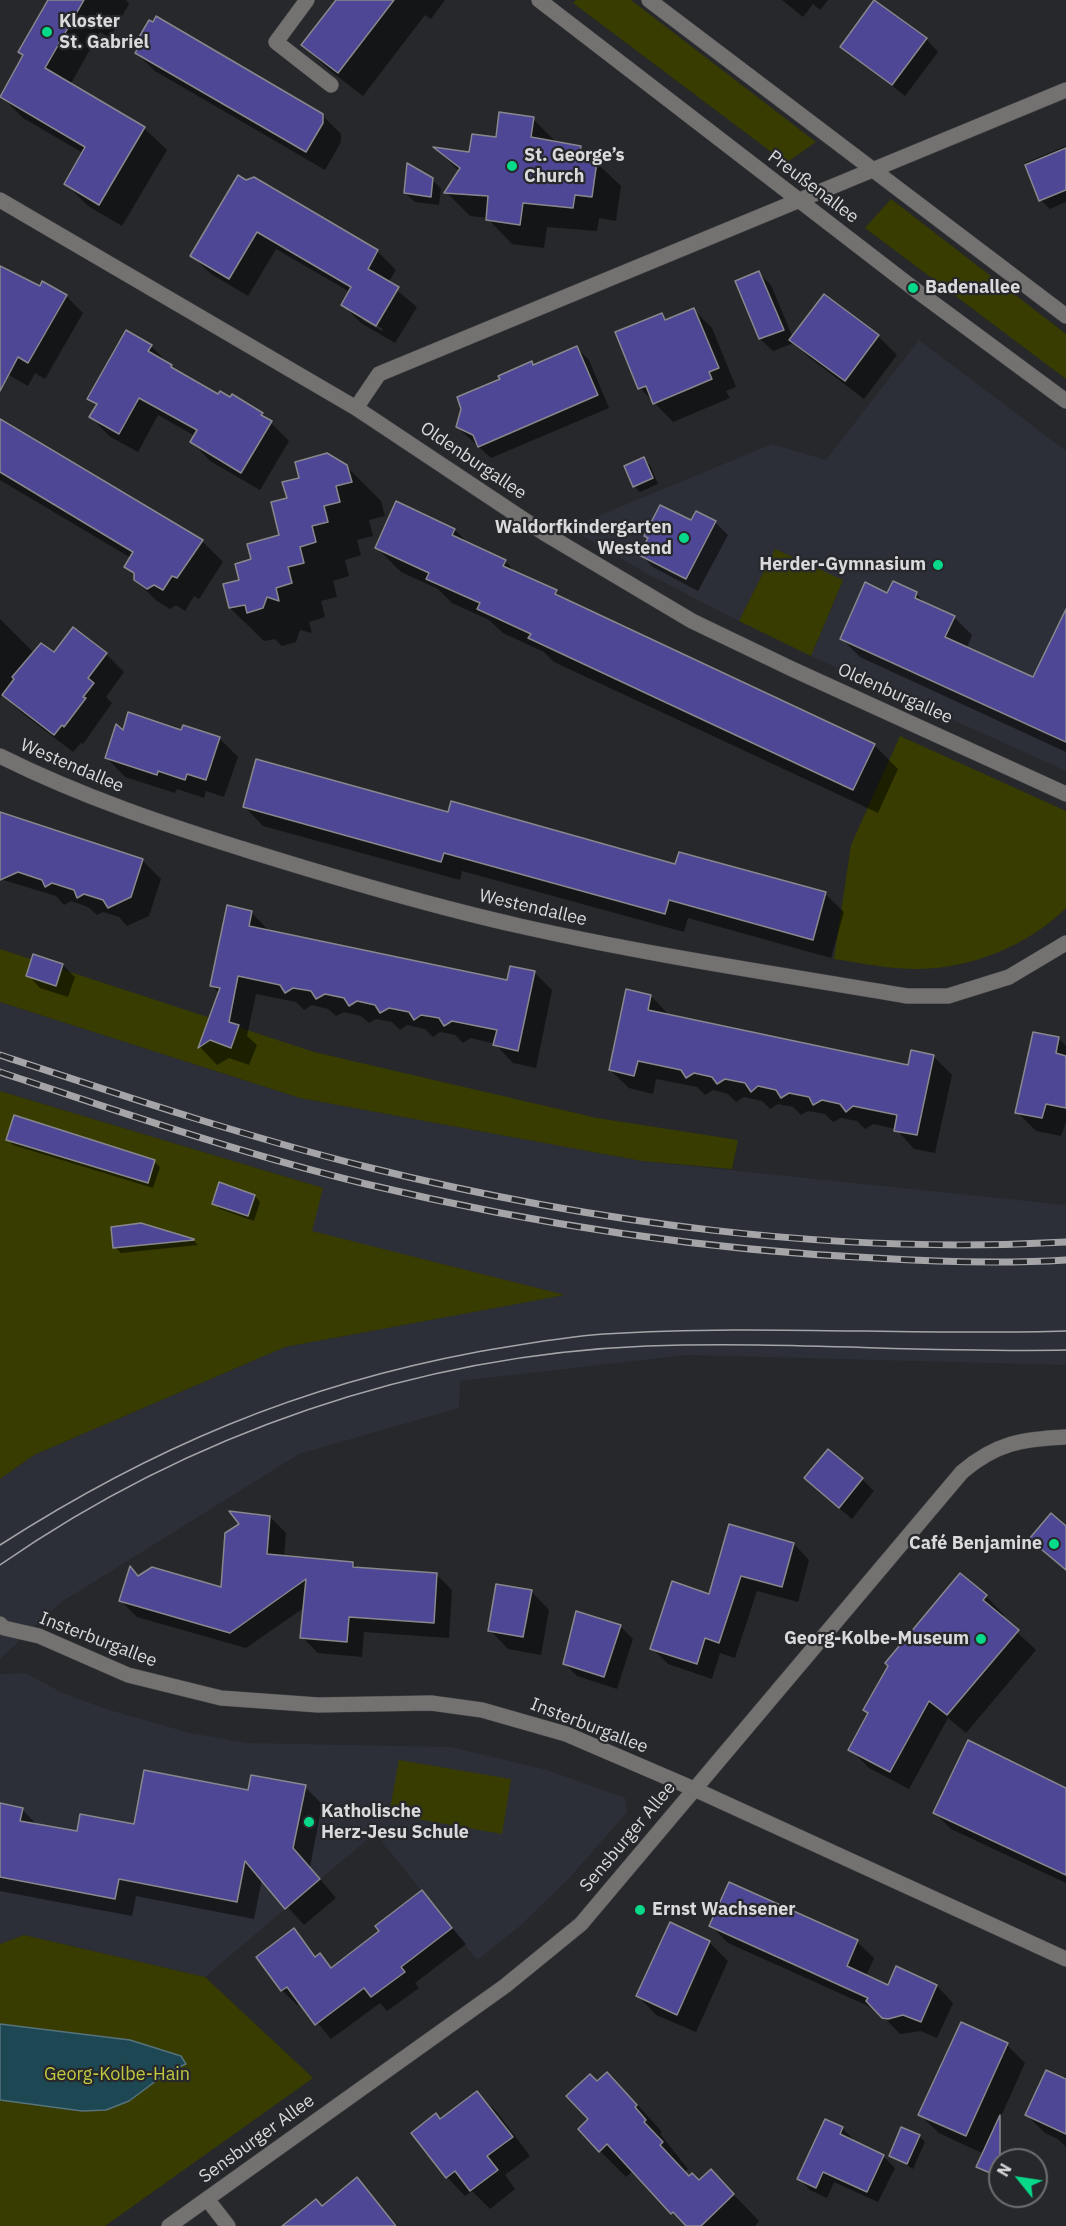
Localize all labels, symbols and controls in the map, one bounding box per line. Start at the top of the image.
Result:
place label: Kloster St. Gabriel [59,11,149,54]
marker: Kloster St. Gabriel [40,25,54,39]
place label: St. George’s Church [524,145,625,188]
street label: Preußenallee [763,146,863,228]
marker: St. George’s Church [505,159,519,173]
place label: Badenallee [925,277,1020,299]
marker: Badenallee [906,281,920,295]
street label: Oldenburgallee [416,417,530,505]
place label: Waldorfkindergarten Westend [495,517,672,560]
marker: Waldorfkindergarten Westend [677,531,691,545]
place label: Herder-Gymnasium [759,554,926,576]
marker: Herder-Gymnasium [931,558,945,572]
street label: Oldenburgallee [834,659,956,729]
street label: Westendallee [17,735,127,797]
street label: Westendallee [477,885,589,931]
place label: Café Benjamine [909,1533,1042,1555]
marker: Café Benjamine [1047,1537,1061,1551]
street label: Insterburgallee [36,1608,160,1672]
place label: Georg-Kolbe-Museum [784,1628,969,1650]
marker: Georg-Kolbe-Museum [974,1632,988,1646]
street label: Insterburgallee [527,1694,651,1758]
street label: Sensburger Allee [576,1777,680,1897]
place label: Katholische Herz-Jesu Schule [321,1801,469,1844]
marker: Katholische Herz-Jesu Schule [302,1815,316,1829]
place label: Ernst Wachsener [652,1899,796,1921]
marker: Ernst Wachsener [633,1903,647,1917]
park label: Georg-Kolbe-Hain [44,2064,190,2086]
street label: Sensburger Allee [195,2090,319,2188]
north arrow [988,2148,1048,2208]
text: N [993,2160,1016,2180]

